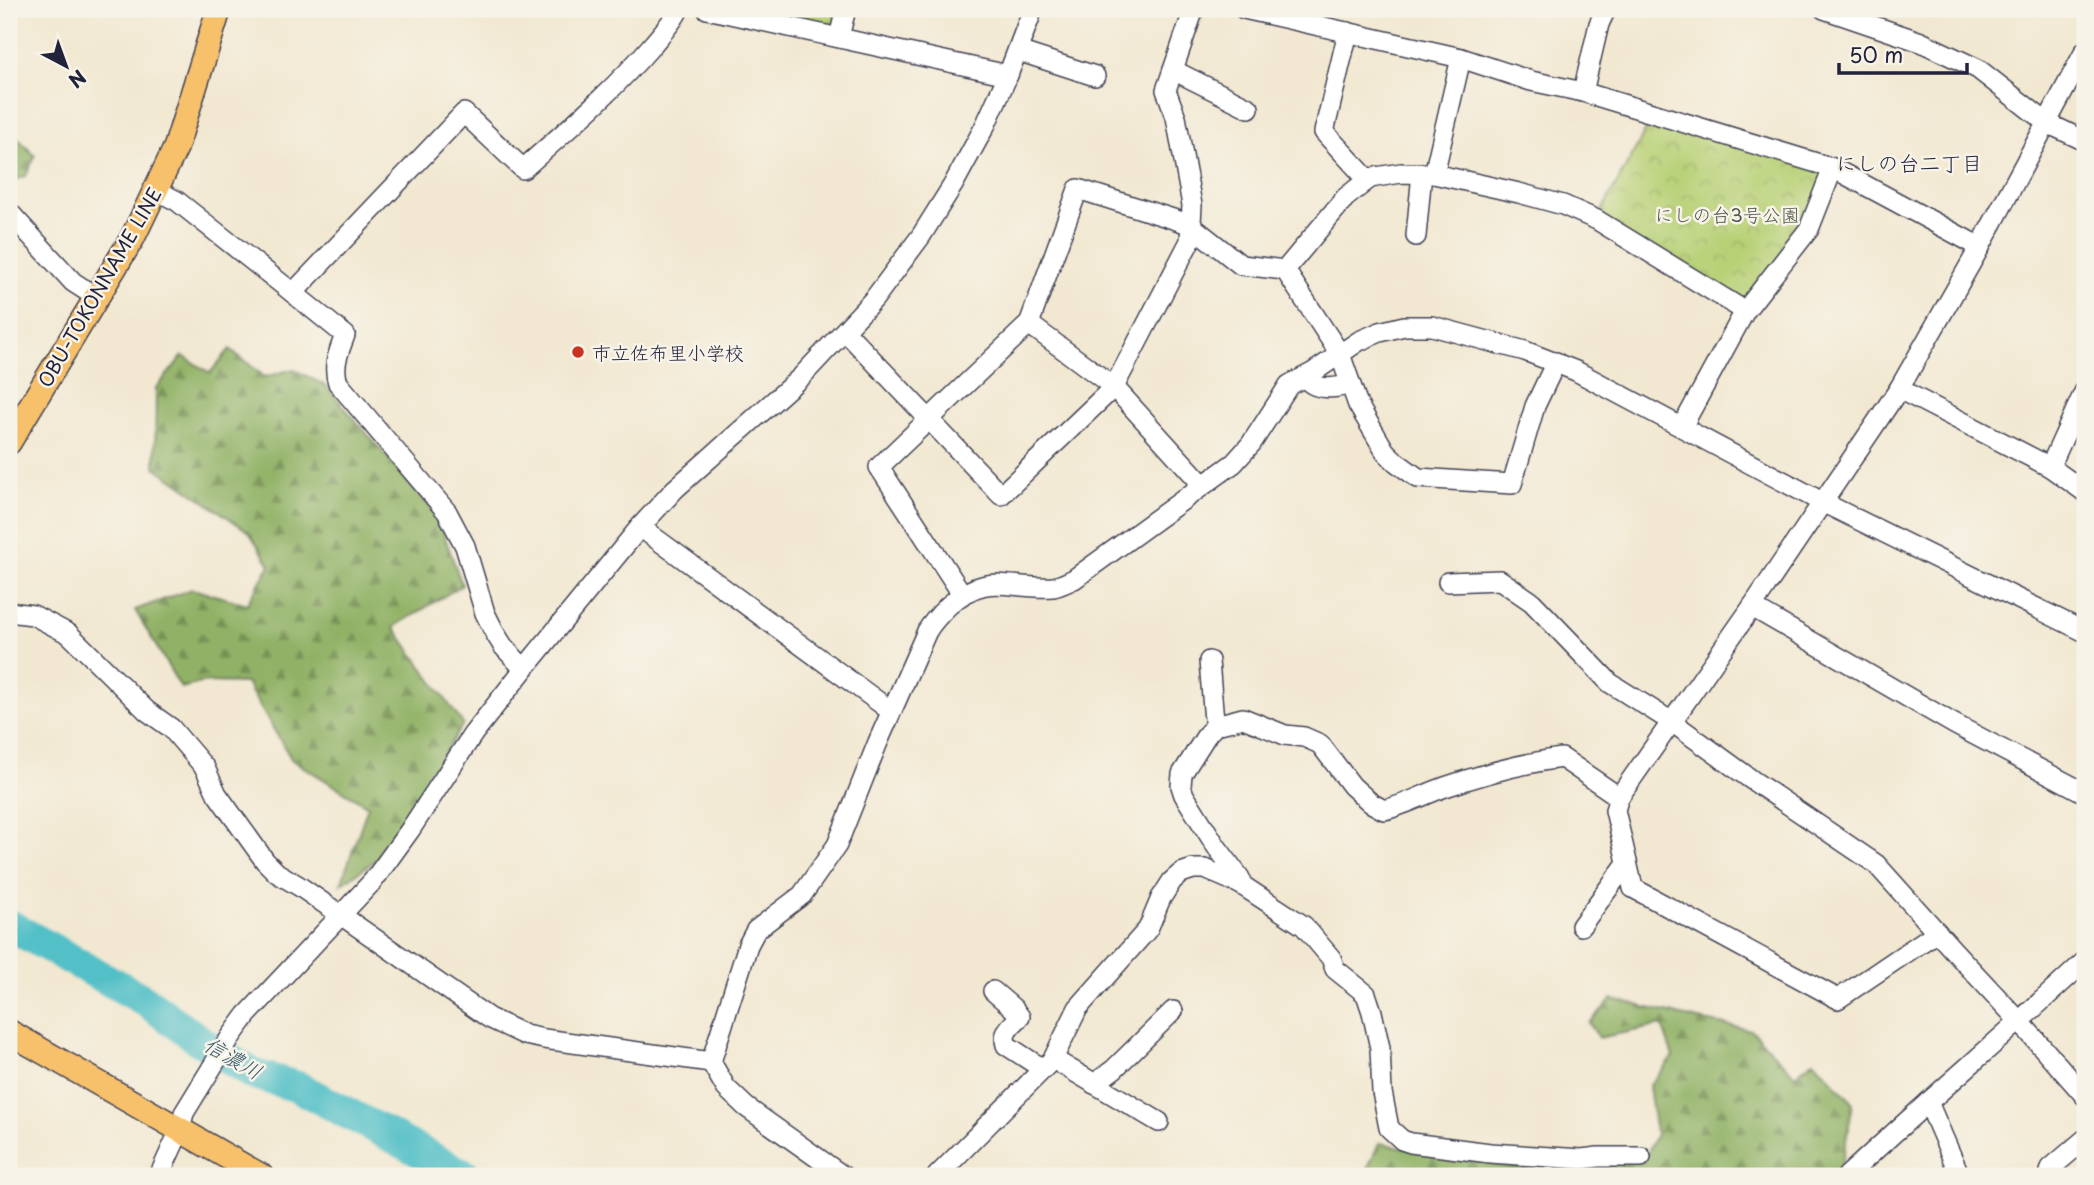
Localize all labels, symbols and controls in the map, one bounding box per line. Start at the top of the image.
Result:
north arrow [32,32,102,102]
scale bar [1839,32,1966,76]
text: 50 m [1849,38,1903,70]
text: N [63,64,93,95]
district label: にしの台二丁目 [1836,146,1983,178]
street label: OBU-TOKONNAME LINE [30,182,168,392]
park label: にしの台3号公園 [1654,200,1800,228]
place label: 市立佐布里小学校 [592,338,744,366]
marker: 市立佐布里小学校 [570,344,586,360]
water label: 信濃川 [199,1027,269,1087]

